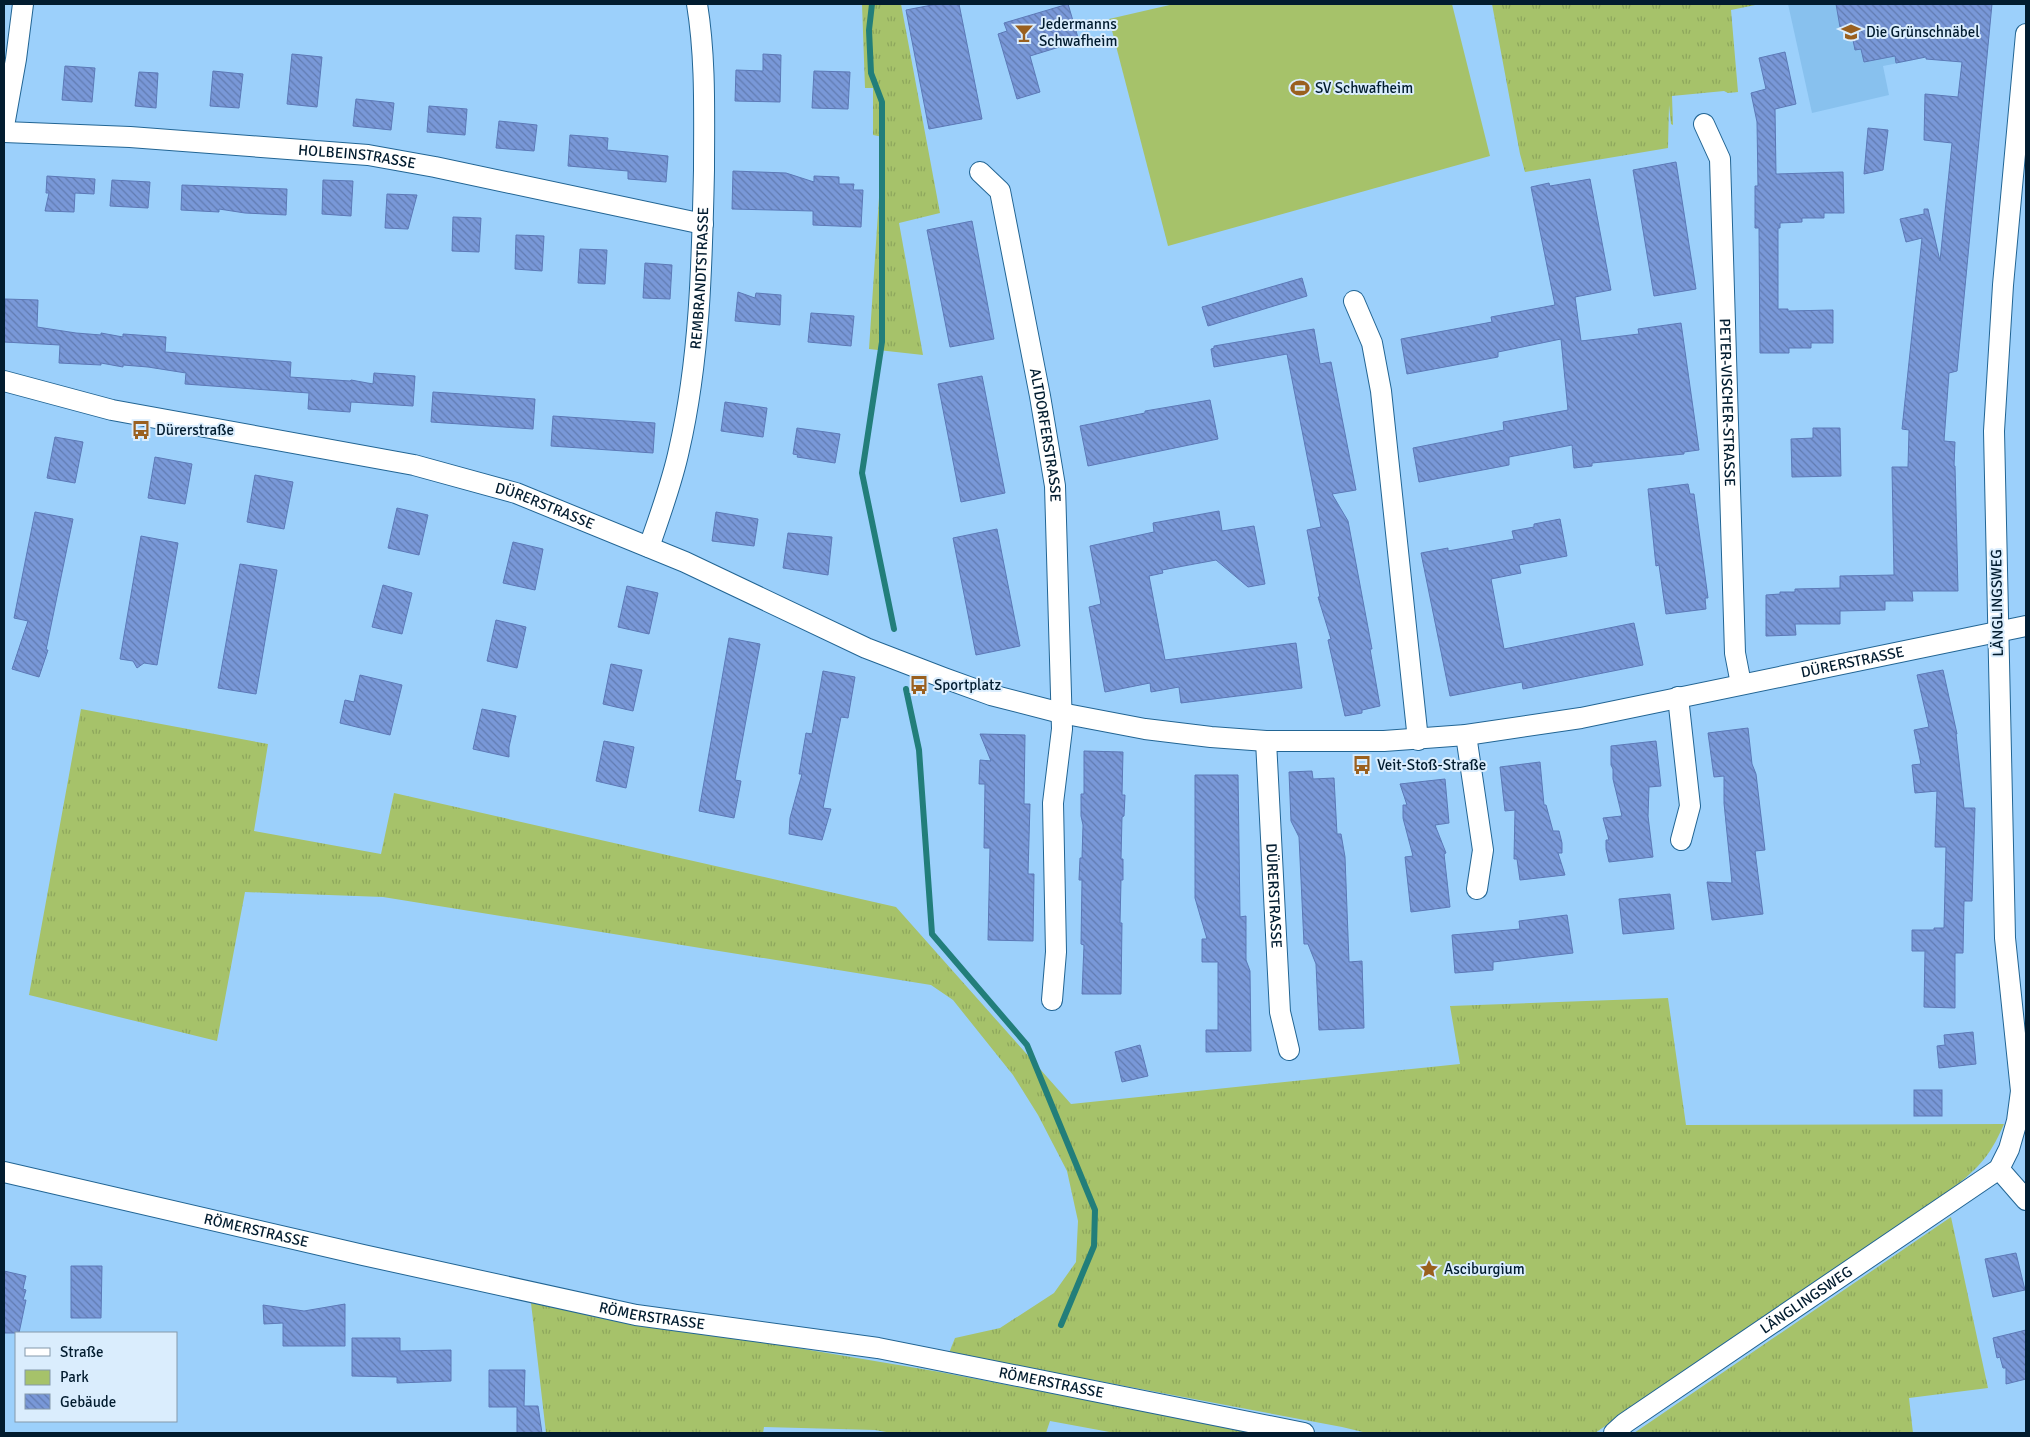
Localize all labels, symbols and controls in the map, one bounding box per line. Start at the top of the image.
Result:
place label: Jedermanns Schwafheim [1039,15,1117,50]
school or university icon: Die Grünschnäbel [1840,21,1862,43]
bar icon: Jedermanns Schwafheim [1013,22,1035,44]
place label: Die Grünschnäbel [1866,23,1980,41]
sports icon: SV Schwafheim [1289,77,1311,99]
place label: SV Schwafheim [1315,79,1413,97]
street label: HOLBEINSTRASSE [297,141,417,172]
street label: REMBRANDTSTRASSE [686,207,712,350]
street label: PETER-VISCHER-STRASSE [1716,318,1739,487]
street label: ALTDORFERSTRASSE [1026,367,1064,502]
bus stop icon: Dürerstraße [130,419,152,441]
place label: Dürerstraße [156,421,234,439]
street label: DÜRERSTRASSE [493,479,597,533]
street label: LÄNGLINGSWEG [1987,549,2007,657]
street label: DÜRERSTRASSE [1799,642,1906,681]
bus stop icon: Sportplatz [908,674,930,696]
place label: Sportplatz [934,676,1001,694]
bus stop icon: Veit-Stoß-Straße [1351,754,1373,776]
place label: Veit-Stoß-Straße [1377,756,1486,774]
street label: DÜRERSTRASSE [1262,843,1286,949]
street label: RÖMERSTRASSE [202,1210,311,1251]
place icon: Asciburgium [1418,1258,1440,1280]
place label: Asciburgium [1444,1260,1525,1278]
street label: LÄNGLINGSWEG [1757,1262,1856,1338]
street label: RÖMERSTRASSE [597,1298,706,1333]
legend [15,1332,178,1422]
text: Straße [60,1343,104,1361]
street label: RÖMERSTRASSE [997,1363,1106,1402]
text: Park [60,1368,89,1386]
text: Gebäude [60,1393,116,1411]

